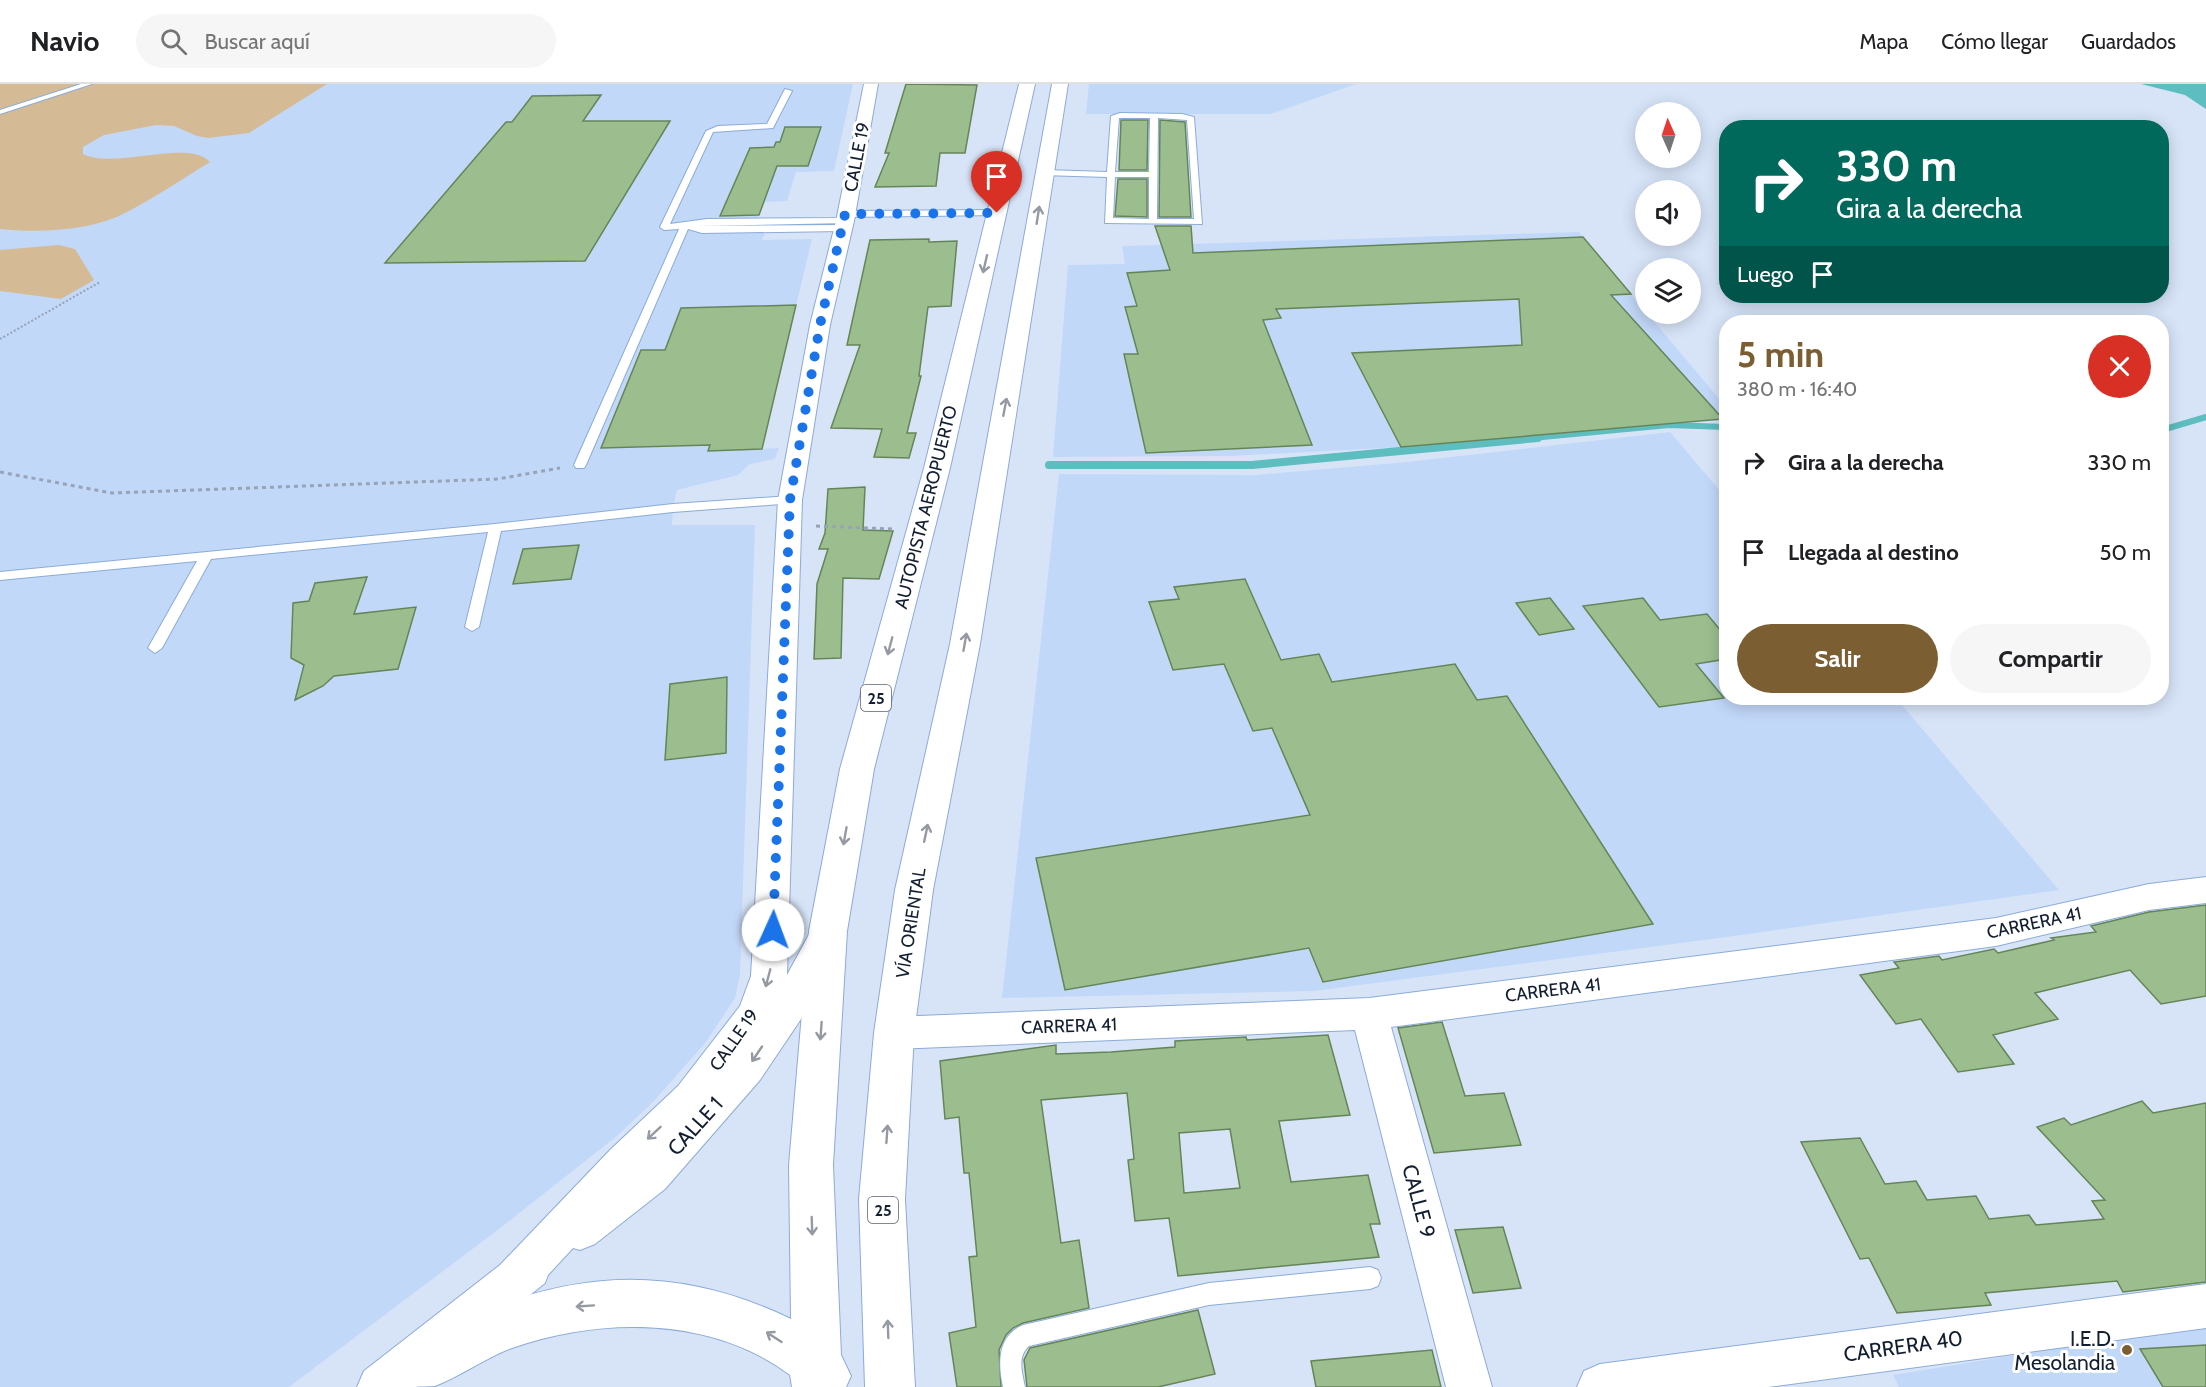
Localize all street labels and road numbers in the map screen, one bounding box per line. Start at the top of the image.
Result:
street label: CALLE 19 [839,120,875,194]
street label: AUTOPISTA AEROPUERTO [890,403,962,611]
road number: 25 [861,685,891,711]
street label: VÍA ORIENTAL [891,866,931,980]
street label: CARRERA 41 [1985,902,2083,944]
street label: CARRERA 41 [1504,973,1602,1007]
street label: CALLE 19 [705,1005,763,1075]
street label: CARRERA 41 [1021,1013,1117,1039]
street label: CALLE 1 [662,1092,728,1160]
street label: CALLE 9 [1397,1161,1441,1241]
road number: 25 [868,1197,898,1223]
street label: CARRERA 40 [1842,1325,1964,1367]

